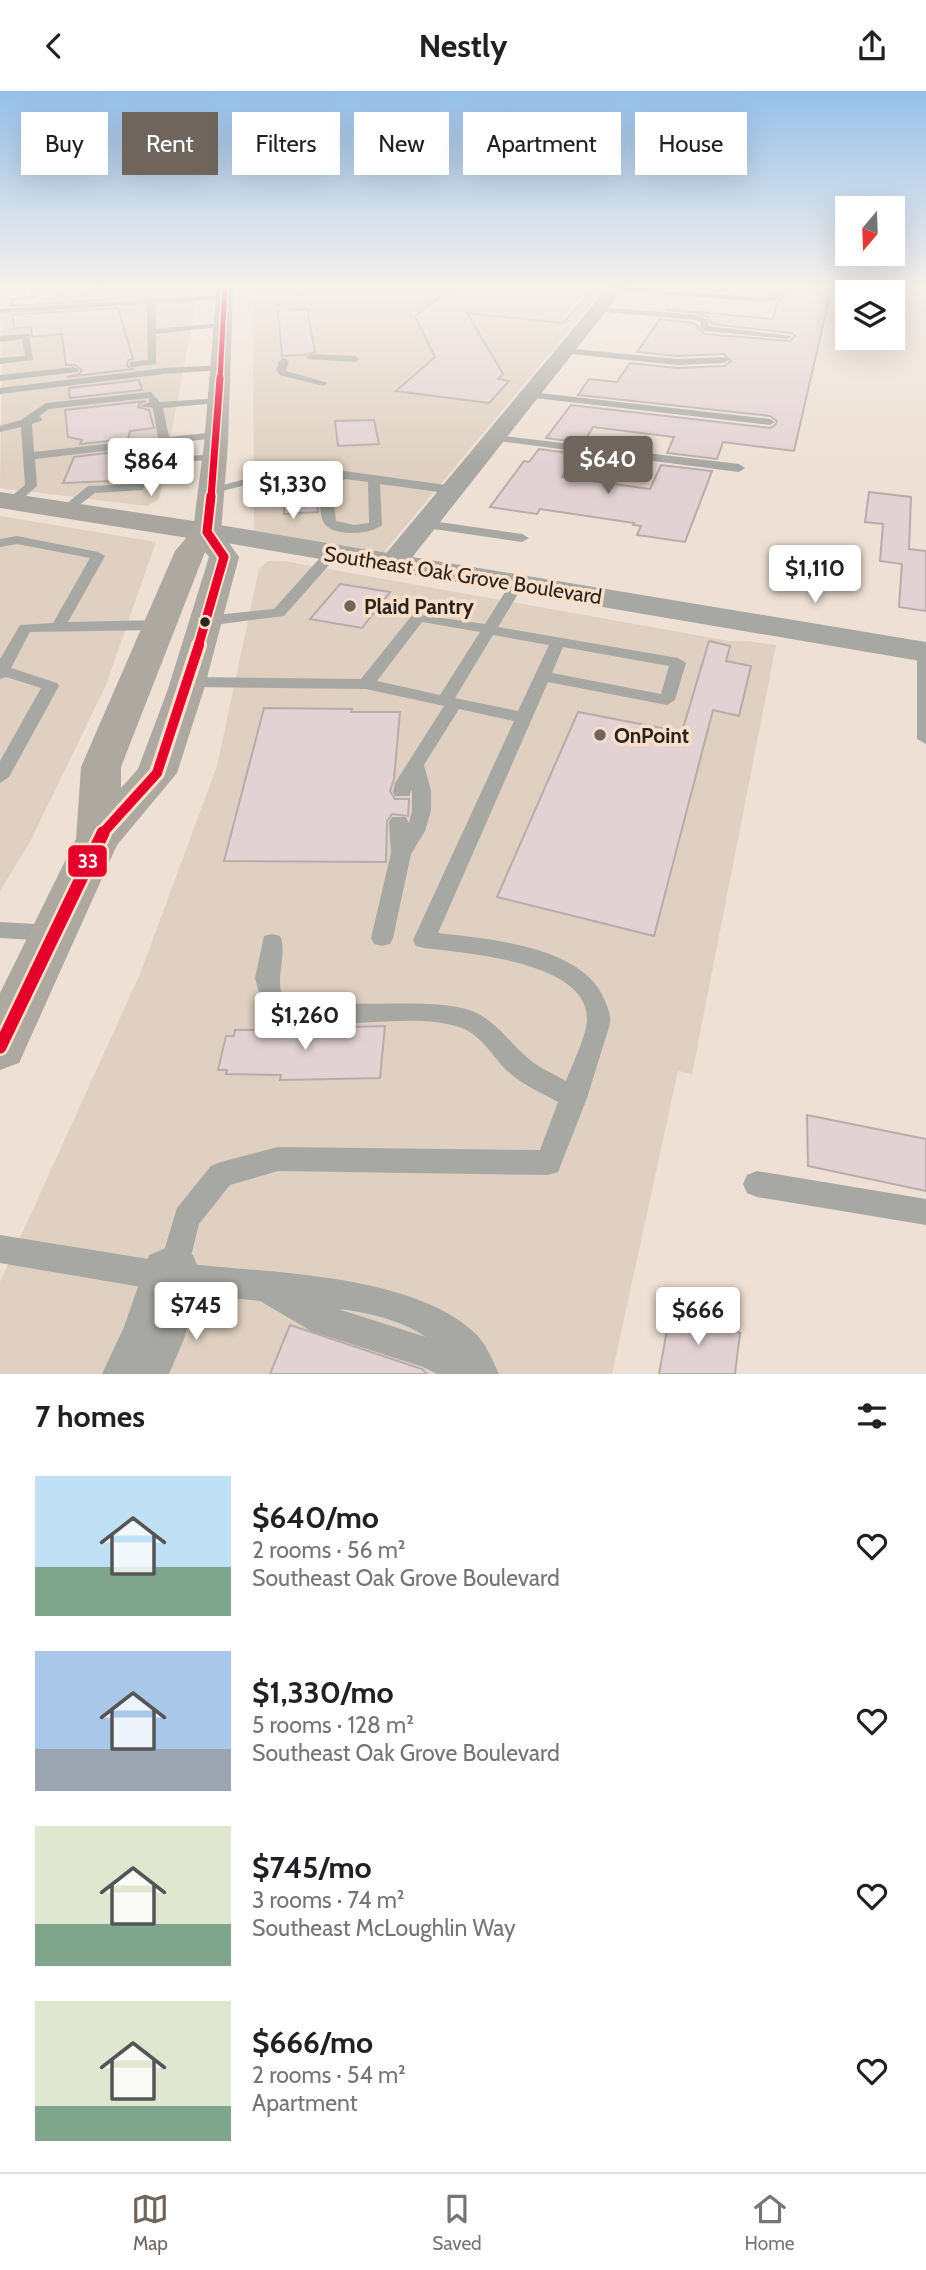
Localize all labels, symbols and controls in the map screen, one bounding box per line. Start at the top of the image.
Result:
text: Nestly [419,26,507,65]
icon: back [35,27,73,65]
icon: share [853,27,891,65]
chip: Buy [21,112,108,175]
chip: Rent [122,112,218,175]
chip: Filters [232,112,340,175]
chip: New [354,112,449,175]
chip: Apartment [463,112,621,175]
chip: House [635,112,747,175]
north arrow [835,196,905,266]
map controls [835,196,905,350]
button: layers [835,280,905,350]
pin: $640 [567,437,649,496]
pin: $864 [110,439,192,498]
text: $640 [580,445,636,473]
text: $864 [124,447,178,475]
pin: $1,330 [236,461,350,521]
text: $1,330 [259,470,327,498]
street label: Southeast Oak Grove Boulevard [322,541,604,609]
pin: $1,110 [758,545,872,605]
text: $1,110 [785,554,845,582]
place label: Plaid Pantry [364,594,474,619]
marker: Plaid Pantry [342,598,358,614]
unlabelled marker [198,615,212,629]
place label: OnPoint [614,723,689,748]
marker: OnPoint [592,727,608,743]
line badge: 33 [67,844,108,878]
text: 33 [78,850,98,873]
pin: $1,260 [248,993,362,1052]
text: $1,260 [271,1001,339,1029]
pin: $745 [155,1283,237,1342]
pin: $666 [657,1287,739,1347]
text: $745 [171,1291,221,1319]
text: $666 [672,1296,724,1324]
icon: filters [853,1397,891,1435]
text: 7 homes [35,1398,145,1435]
text: $640/mo [252,1499,379,1536]
icon: home [91,1504,175,1588]
icon: heart [853,1527,891,1565]
text: 2 rooms · 56 m² [252,1536,406,1564]
text: Southeast Oak Grove Boulevard [252,1564,560,1592]
text: $1,330/mo [252,1674,394,1711]
icon: home [91,1679,175,1763]
icon: heart [853,1702,891,1740]
text: 5 rooms · 128 m² [252,1711,414,1739]
text: Southeast Oak Grove Boulevard [252,1739,560,1767]
text: $745/mo [252,1849,372,1886]
icon: home [91,1854,175,1938]
icon: heart [853,1877,891,1915]
text: 3 rooms · 74 m² [252,1886,404,1914]
text: Southeast McLoughlin Way [252,1914,516,1942]
text: $666/mo [252,2024,373,2061]
icon: home [91,2029,175,2113]
icon: heart [853,2052,891,2090]
text: 2 rooms · 54 m² [252,2061,406,2089]
text: Apartment [252,2089,357,2117]
tab: Map [131,2190,169,2255]
tab: Saved [432,2190,482,2255]
tab: Home [745,2190,795,2255]

